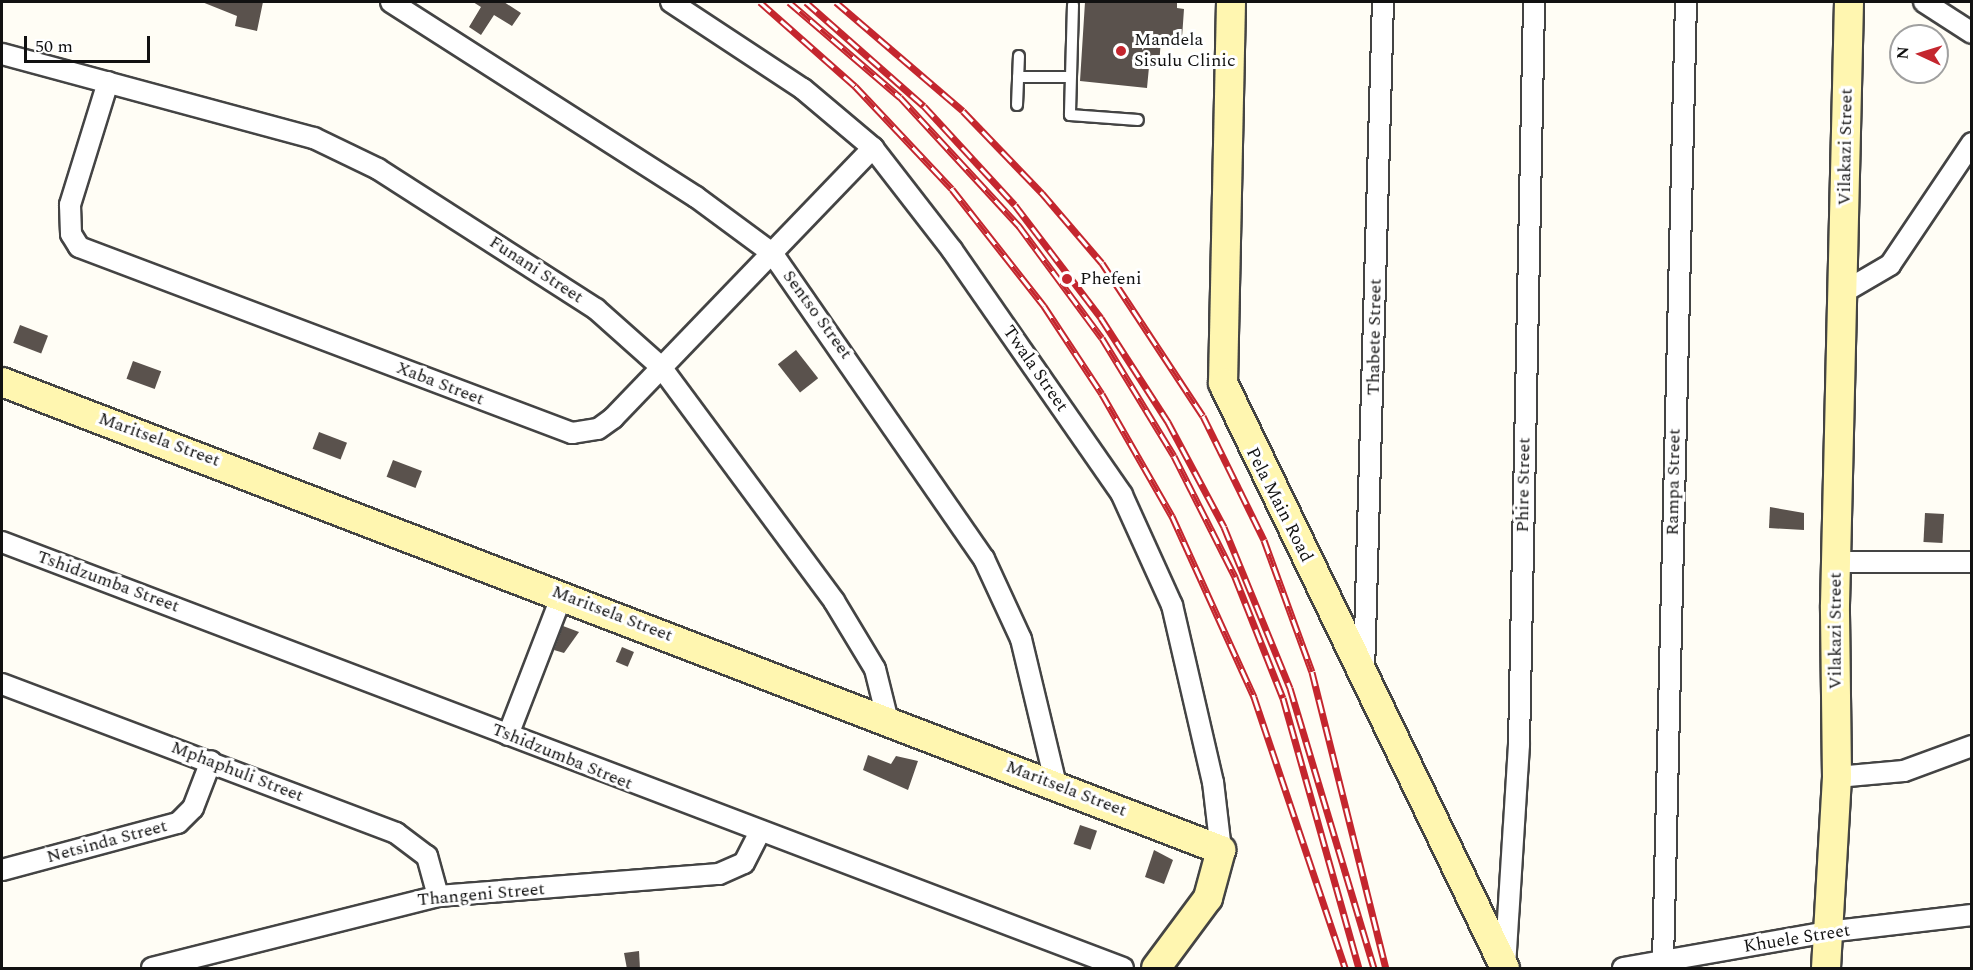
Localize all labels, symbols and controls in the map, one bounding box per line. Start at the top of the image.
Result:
scale bar [27,24,153,62]
north arrow [1889,24,1949,84]
place label: Mandela Sisulu Clinic [1134,30,1236,72]
text: 50 m [35,33,73,60]
marker: Mandela Sisulu Clinic [1112,42,1130,60]
text: N [1891,46,1915,60]
street label: Vilakazi Street [1834,88,1858,206]
street label: Funani Street [485,232,587,308]
street label: Sentso Street [777,266,857,364]
place label: Phefeni [1080,268,1142,290]
marker: Phefeni [1058,270,1076,288]
street label: Thabete Street [1363,278,1387,396]
street label: Twala Street [997,322,1073,416]
street label: Xaba Street [393,357,487,411]
street label: Maritsela Street [95,408,223,472]
street label: Rampa Street [1662,428,1686,536]
street label: Phire Street [1512,437,1536,533]
street label: Pela Main Road [1241,444,1317,566]
street label: Tshidzumba Street [34,546,182,618]
street label: Vilakazi Street [1825,572,1847,690]
street label: Maritsela Street [549,581,675,647]
street label: Tshidzumba Street [488,719,636,795]
street label: Mphaphuli Street [168,737,306,807]
street label: Maritsela Street [1003,756,1129,822]
street label: Netsinda Street [44,816,170,868]
street label: Thangeni Street [416,879,546,911]
street label: Khuele Street [1742,920,1852,958]

